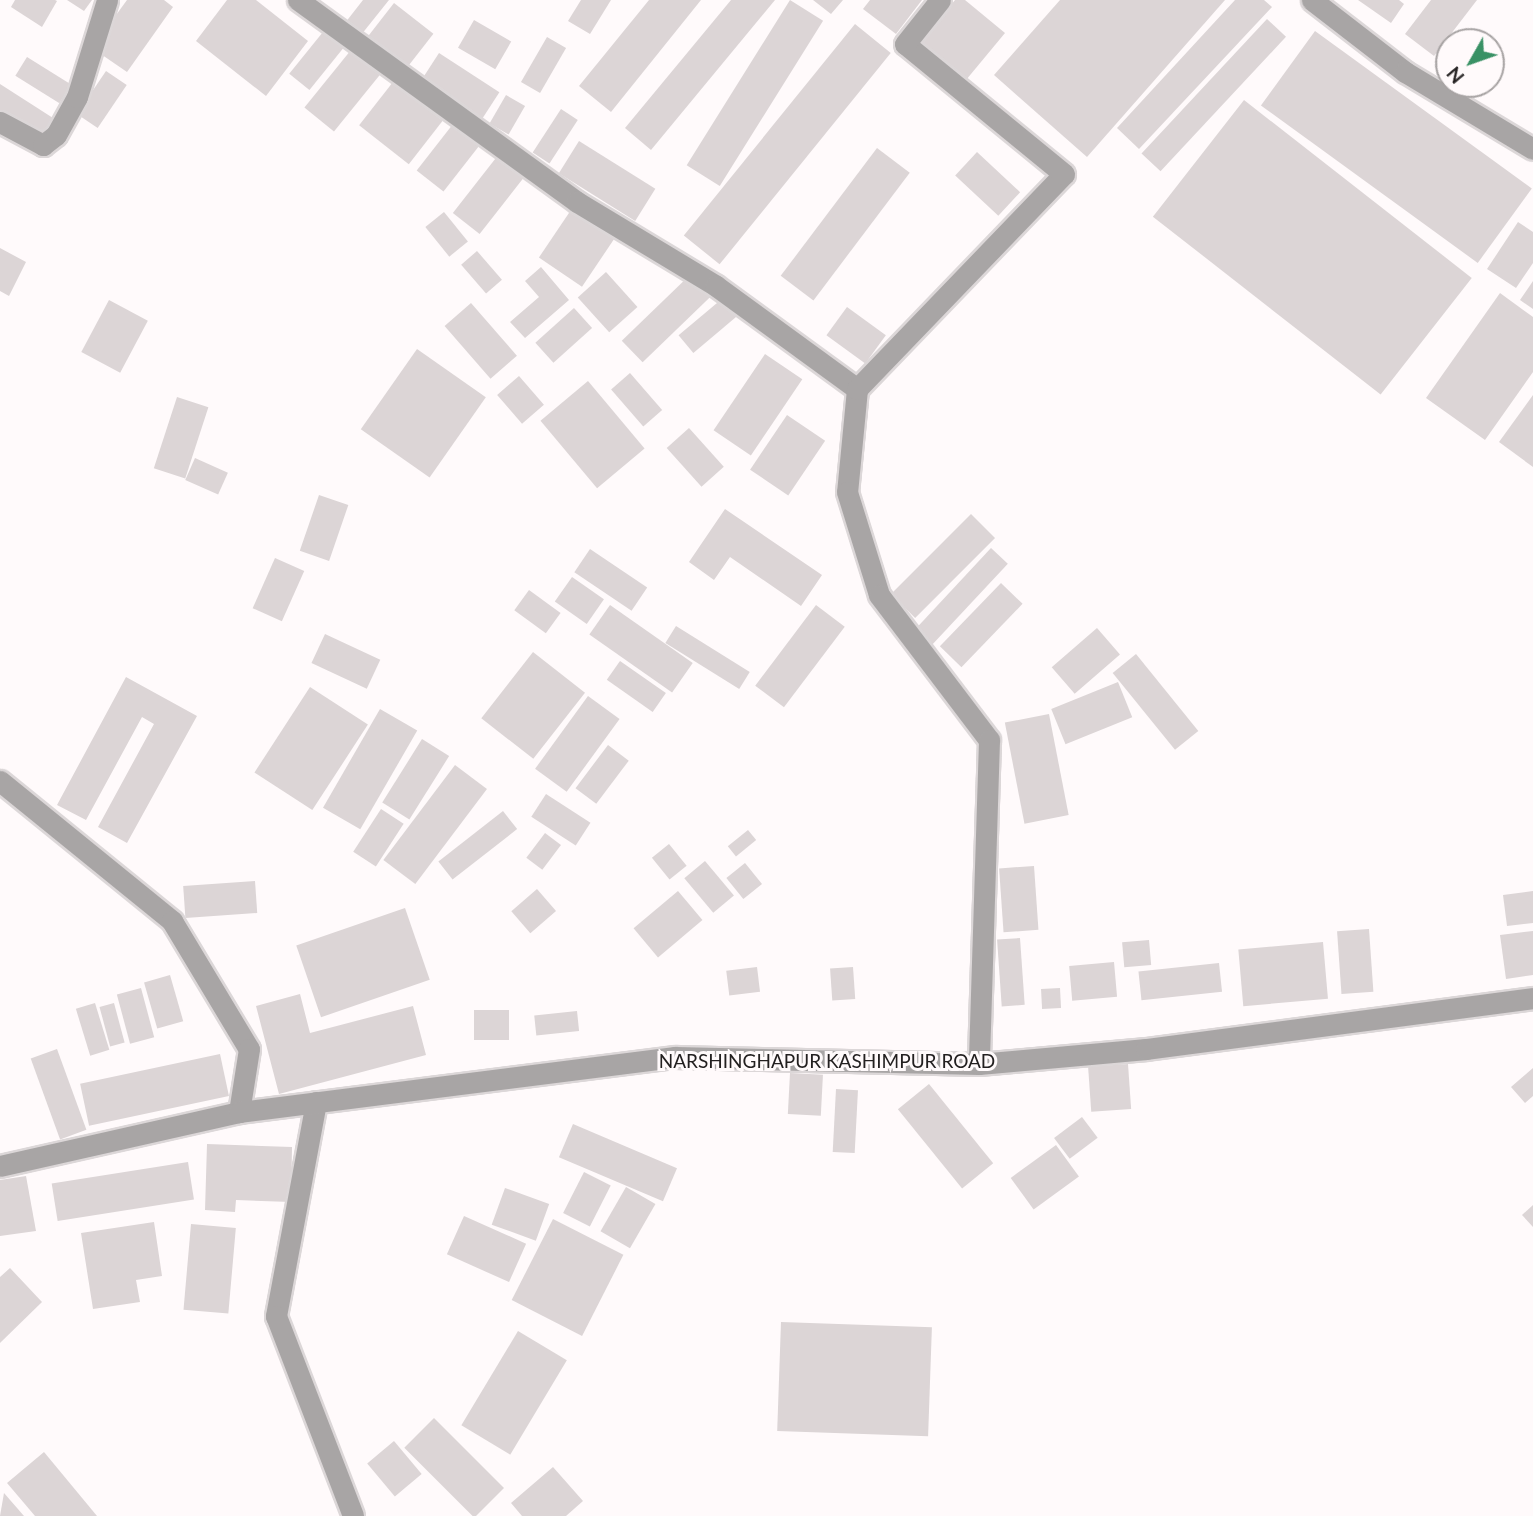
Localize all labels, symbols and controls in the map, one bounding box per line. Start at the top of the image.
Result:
north arrow [1435,28,1505,98]
text: N [1442,63,1469,89]
street label: NARSHINGHAPUR KASHIMPUR ROAD [659,1050,995,1072]

